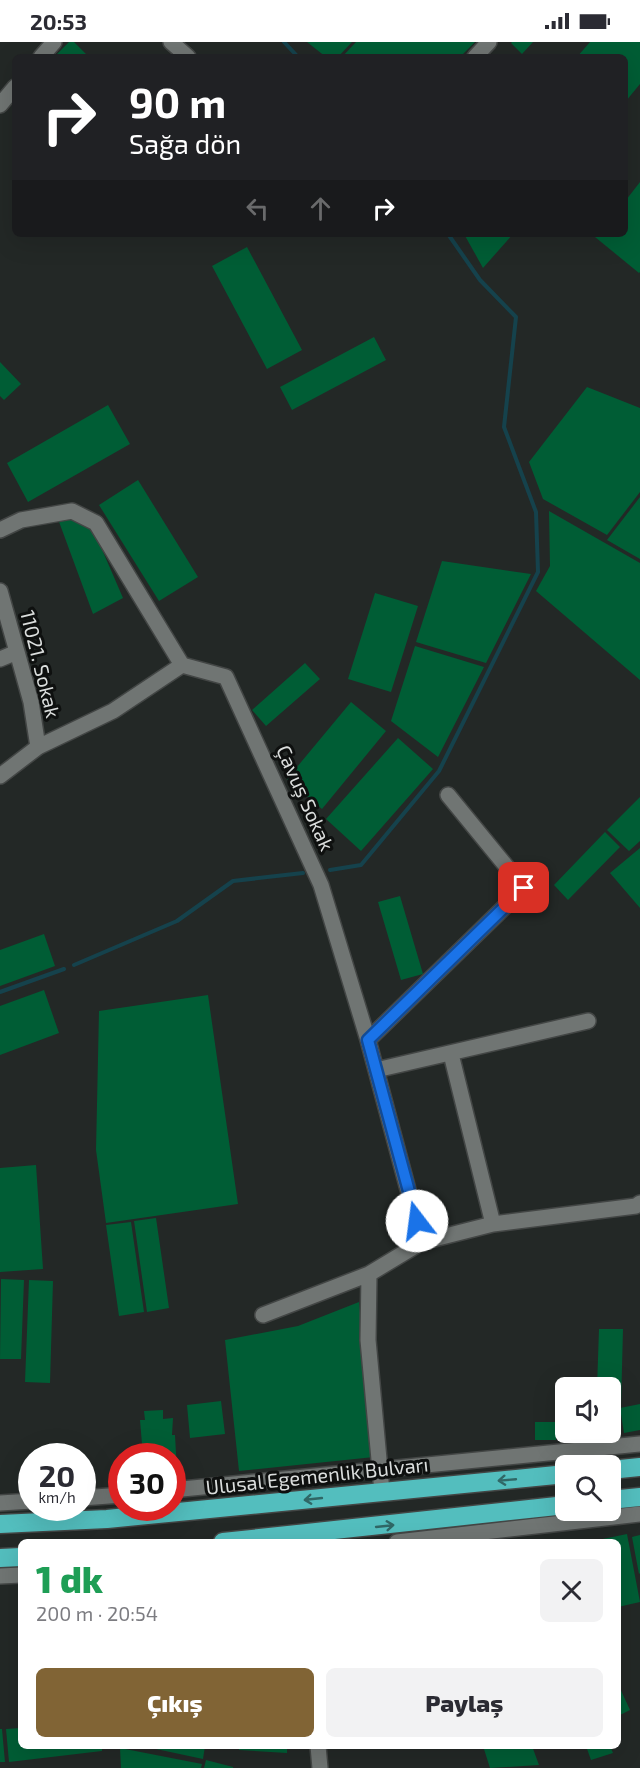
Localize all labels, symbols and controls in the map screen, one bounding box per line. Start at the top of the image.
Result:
text: 20:53 [30,8,87,34]
text: 90 m [129,76,226,126]
icon: right [30,78,108,156]
text: Sağa dön [129,127,241,159]
icon: left [241,192,274,225]
icon: ahead [304,192,337,225]
icon: right [367,192,400,225]
street label: 11021. Sokak [16,607,66,720]
street label: Çavuş Sokak [271,741,340,854]
pin [498,862,549,913]
icon: arrive [507,871,540,904]
position arrow [385,1189,449,1253]
map controls [555,1377,621,1521]
button: sound [555,1377,621,1443]
speed limit sign: 30 [108,1443,186,1521]
street label: Ulusal Egemenlik Bulvarı [204,1451,429,1499]
button: search [555,1455,621,1521]
text: 20 [39,1457,75,1493]
one-way arrow [498,1475,518,1486]
text: km/h [38,1488,76,1506]
one-way arrow [304,1494,324,1505]
one-way arrow [375,1520,395,1531]
text: 1 dk [36,1557,103,1600]
button: close [540,1559,603,1622]
text: 200 m · 20:54 [36,1601,158,1625]
button: Çıkış [36,1668,314,1737]
button: Paylaş [326,1668,603,1737]

